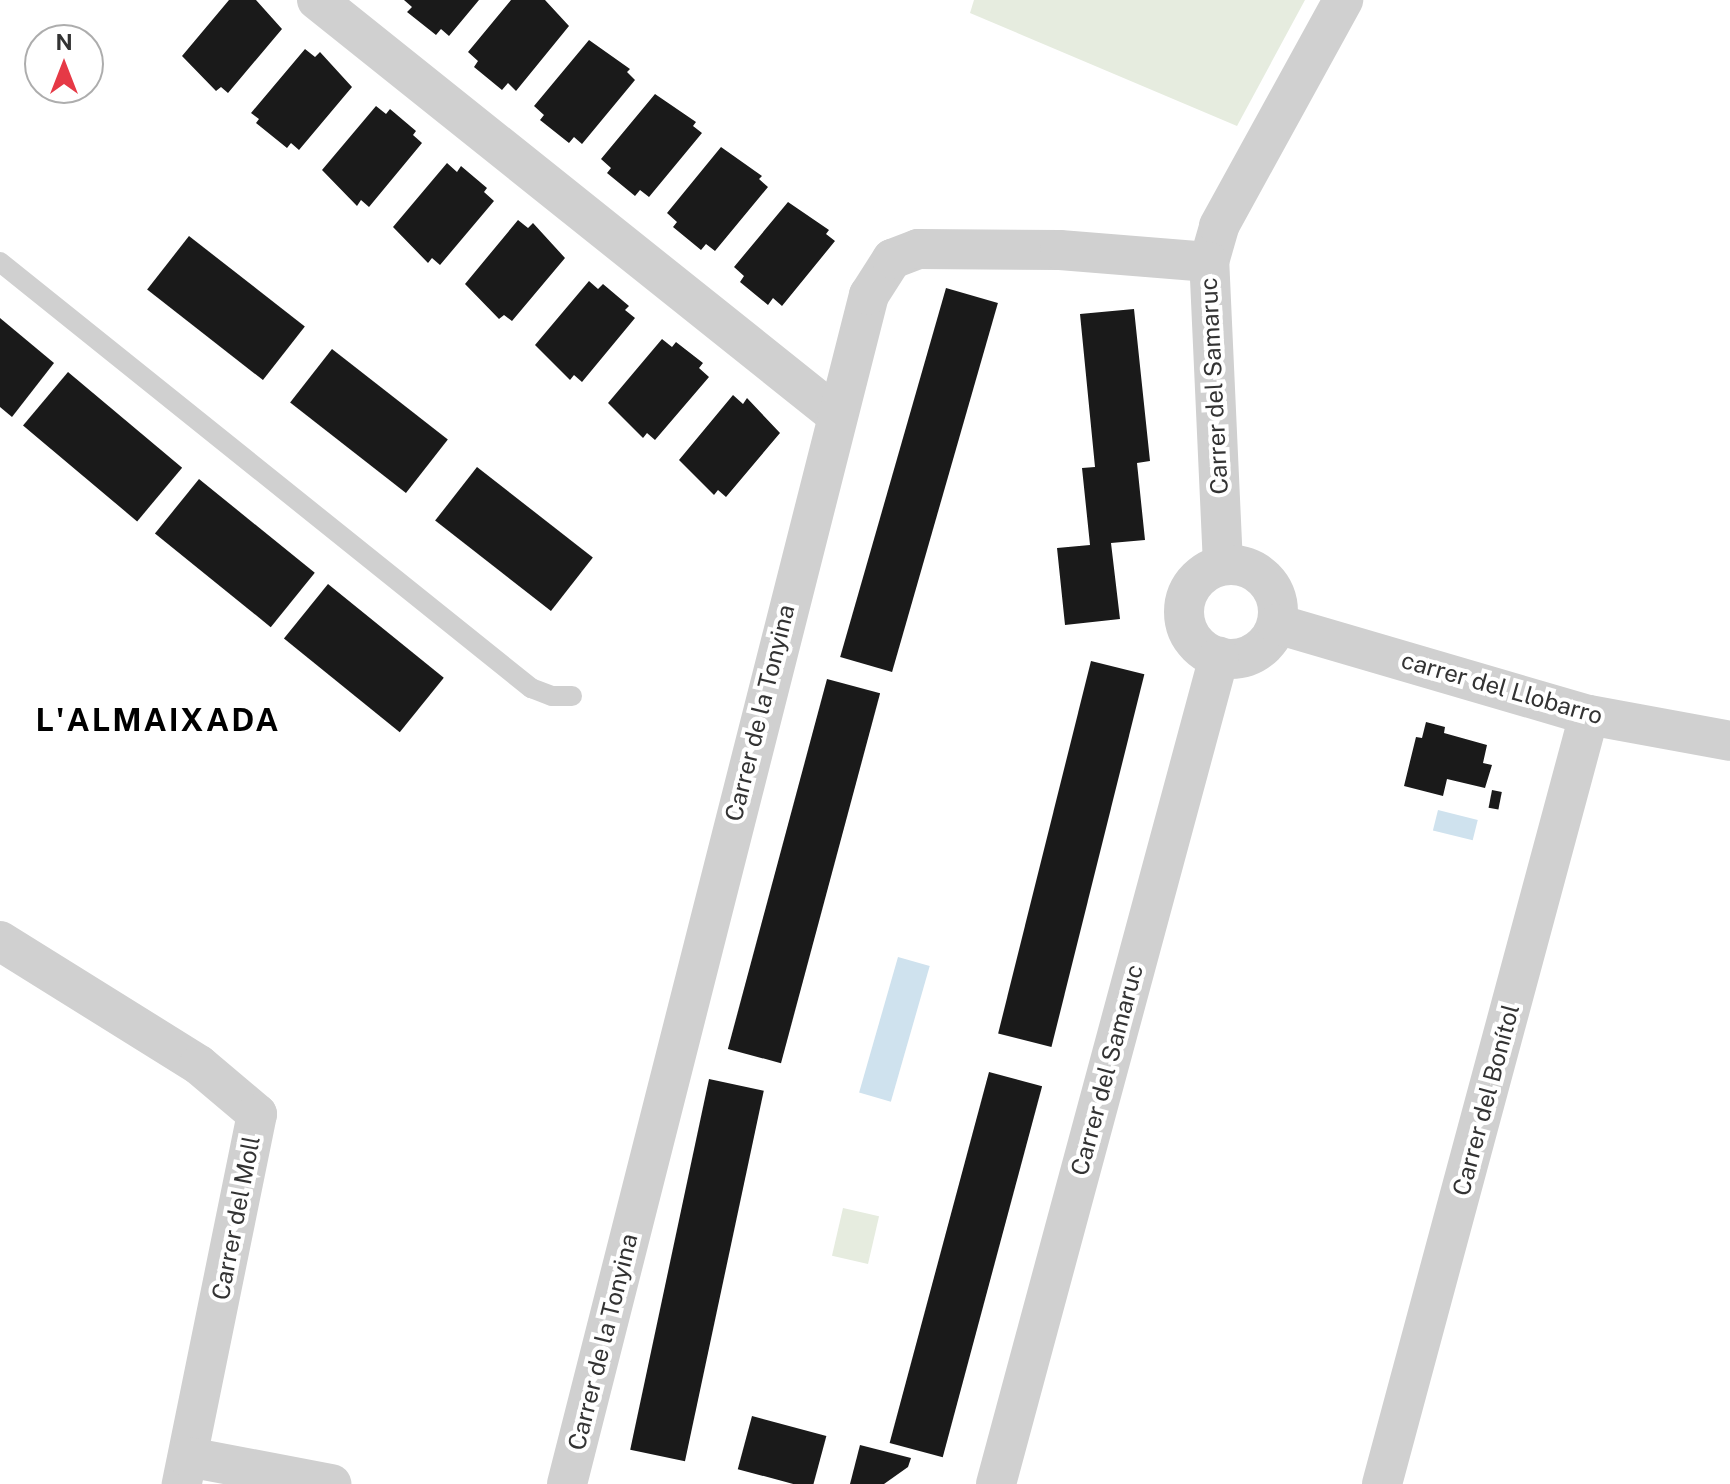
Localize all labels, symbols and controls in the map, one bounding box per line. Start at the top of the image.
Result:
north arrow [24,24,104,104]
text: N [55,29,73,55]
street label: Carrer del Samaruc [1194,277,1234,495]
street label: Carrer de la Tonyina [719,602,801,824]
street label: carrer del Llobarro [1398,645,1606,731]
district label: L'ALMAIXADA [36,701,280,739]
street label: Carrer del Samaruc [1065,961,1149,1179]
street label: Carrer del Bonítol [1447,1001,1525,1199]
street label: Carrer del Moll [206,1133,266,1303]
street label: Carrer de la Tonyina [562,1231,644,1453]

